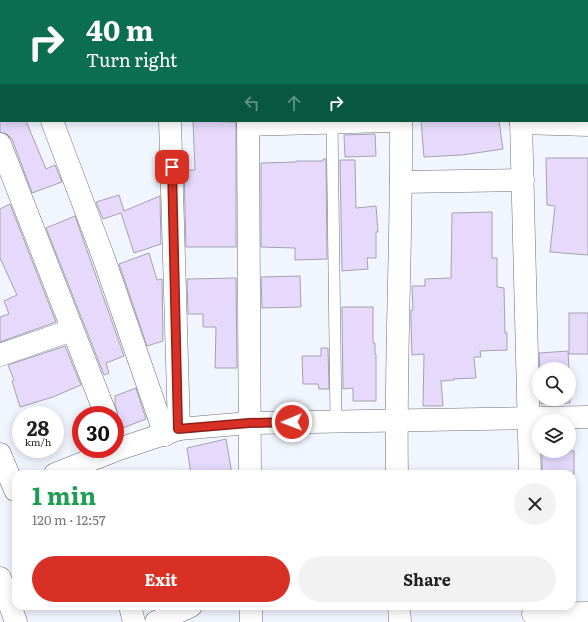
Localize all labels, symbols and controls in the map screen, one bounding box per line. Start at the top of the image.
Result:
text: 40 m [86,8,154,50]
icon: right [20,16,72,68]
text: Turn right [86,46,177,73]
icon: left [241,92,263,114]
icon: ahead [283,92,305,114]
icon: right [325,92,347,114]
pin [155,150,189,184]
icon: arrive [161,156,183,178]
map controls [532,362,576,458]
button: search [532,362,576,406]
position arrow [271,401,313,443]
speed limit sign: 30 [72,406,124,458]
text: 28 [27,412,49,442]
button: layers [532,414,576,458]
text: km/h [25,434,51,449]
text: 1 min [32,477,96,512]
button: close [514,483,556,525]
text: 120 m · 12:57 [32,510,105,529]
button: Exit [32,556,290,602]
button: Share [298,556,556,602]

